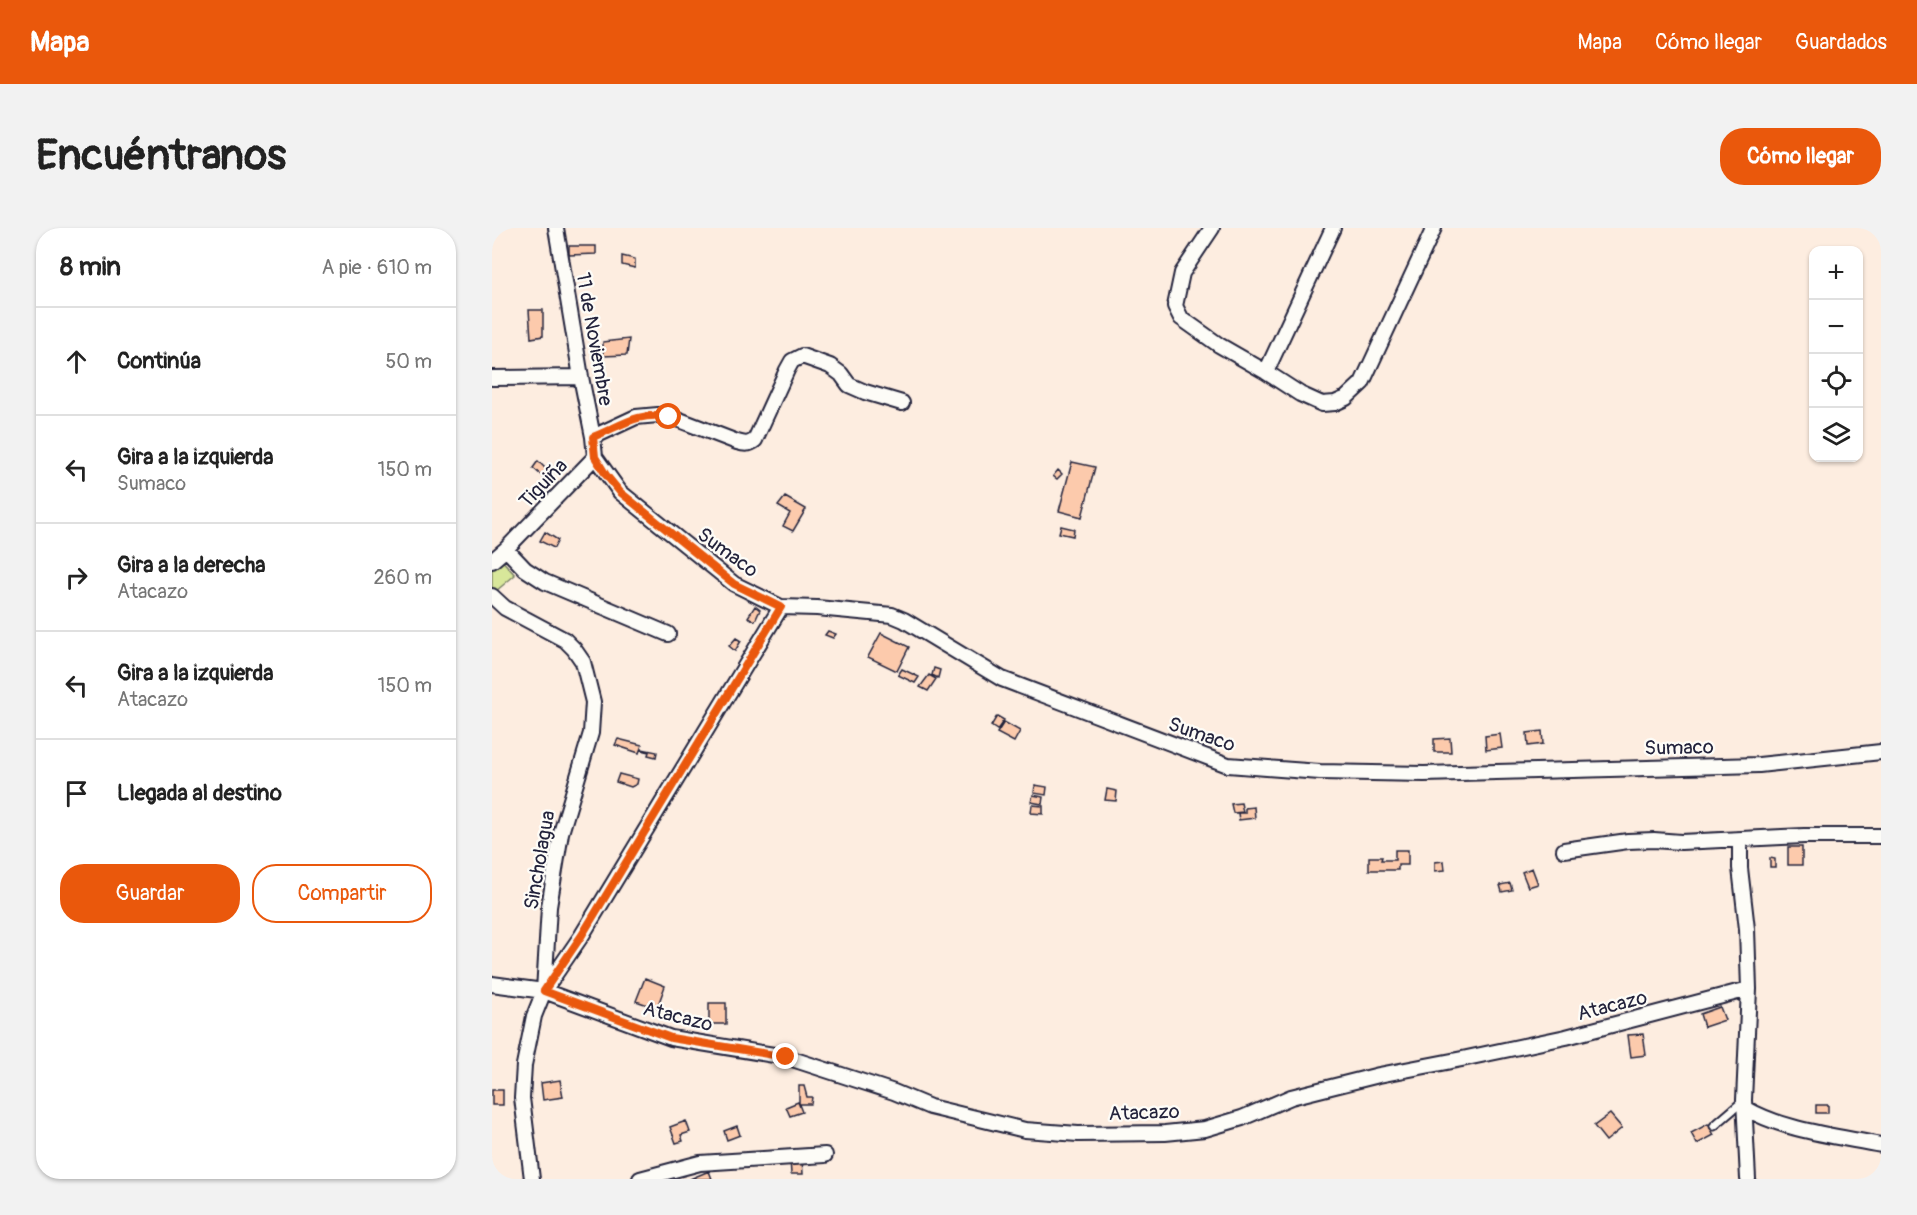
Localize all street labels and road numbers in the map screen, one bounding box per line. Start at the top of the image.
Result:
street label: 11 de Noviembre [570,271,619,408]
street label: Tiguiña [514,453,573,513]
street label: Sumaco [692,522,763,583]
street label: Sumaco [1165,711,1239,758]
street label: Sumaco [1644,734,1714,761]
street label: Sincholagua [518,809,560,912]
street label: Atacazo [1575,985,1650,1026]
street label: Atacazo [640,996,716,1037]
street label: Atacazo [1108,1099,1180,1126]

